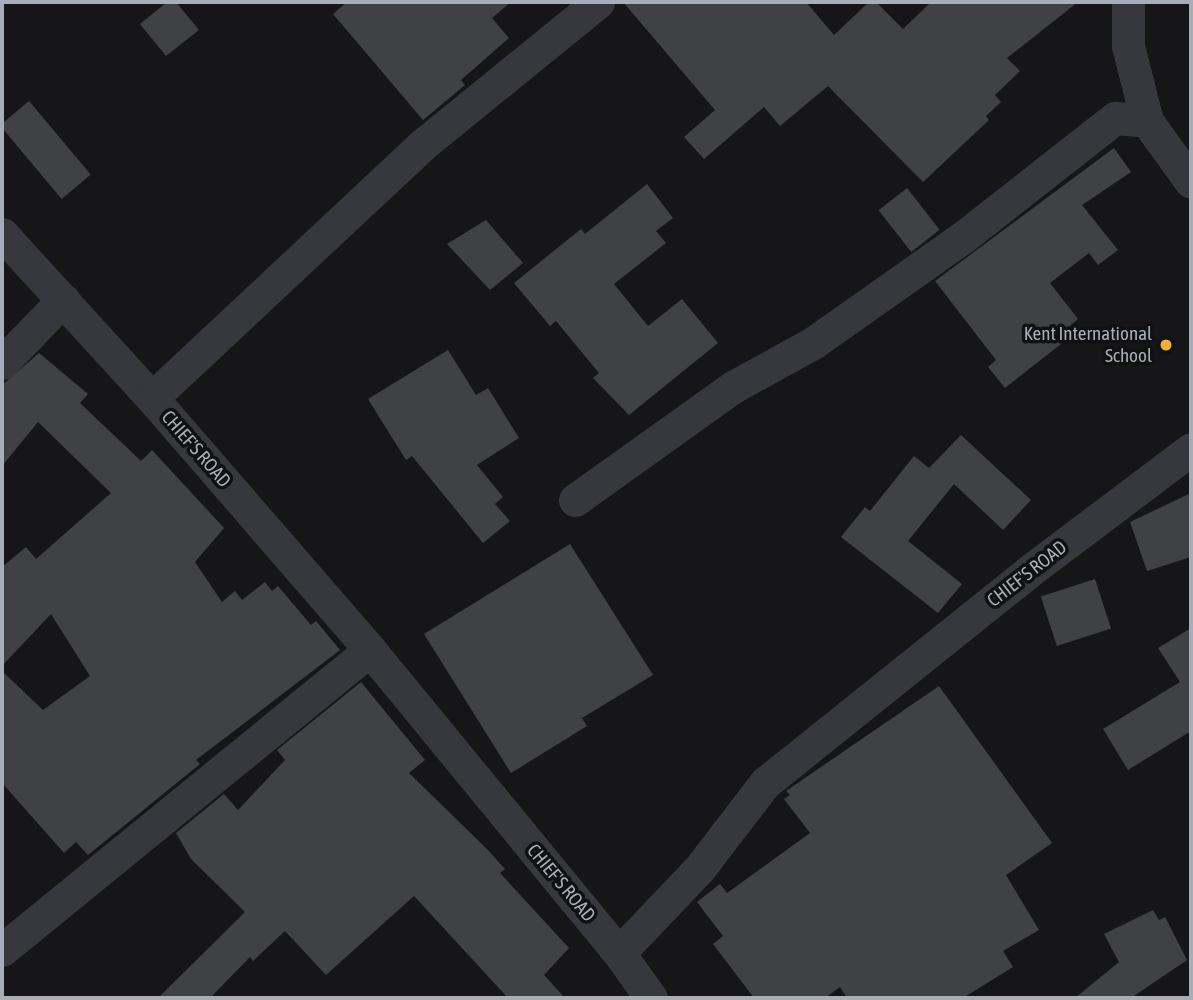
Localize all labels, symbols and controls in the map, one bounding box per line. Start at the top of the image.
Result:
place label: Kent International School [1024,323,1152,367]
marker: Kent International School [1158,337,1174,353]
street label: CHIEF'S ROAD [156,406,236,492]
street label: CHIEF'S ROAD [983,536,1071,612]
street label: CHIEF'S ROAD [522,840,600,926]

